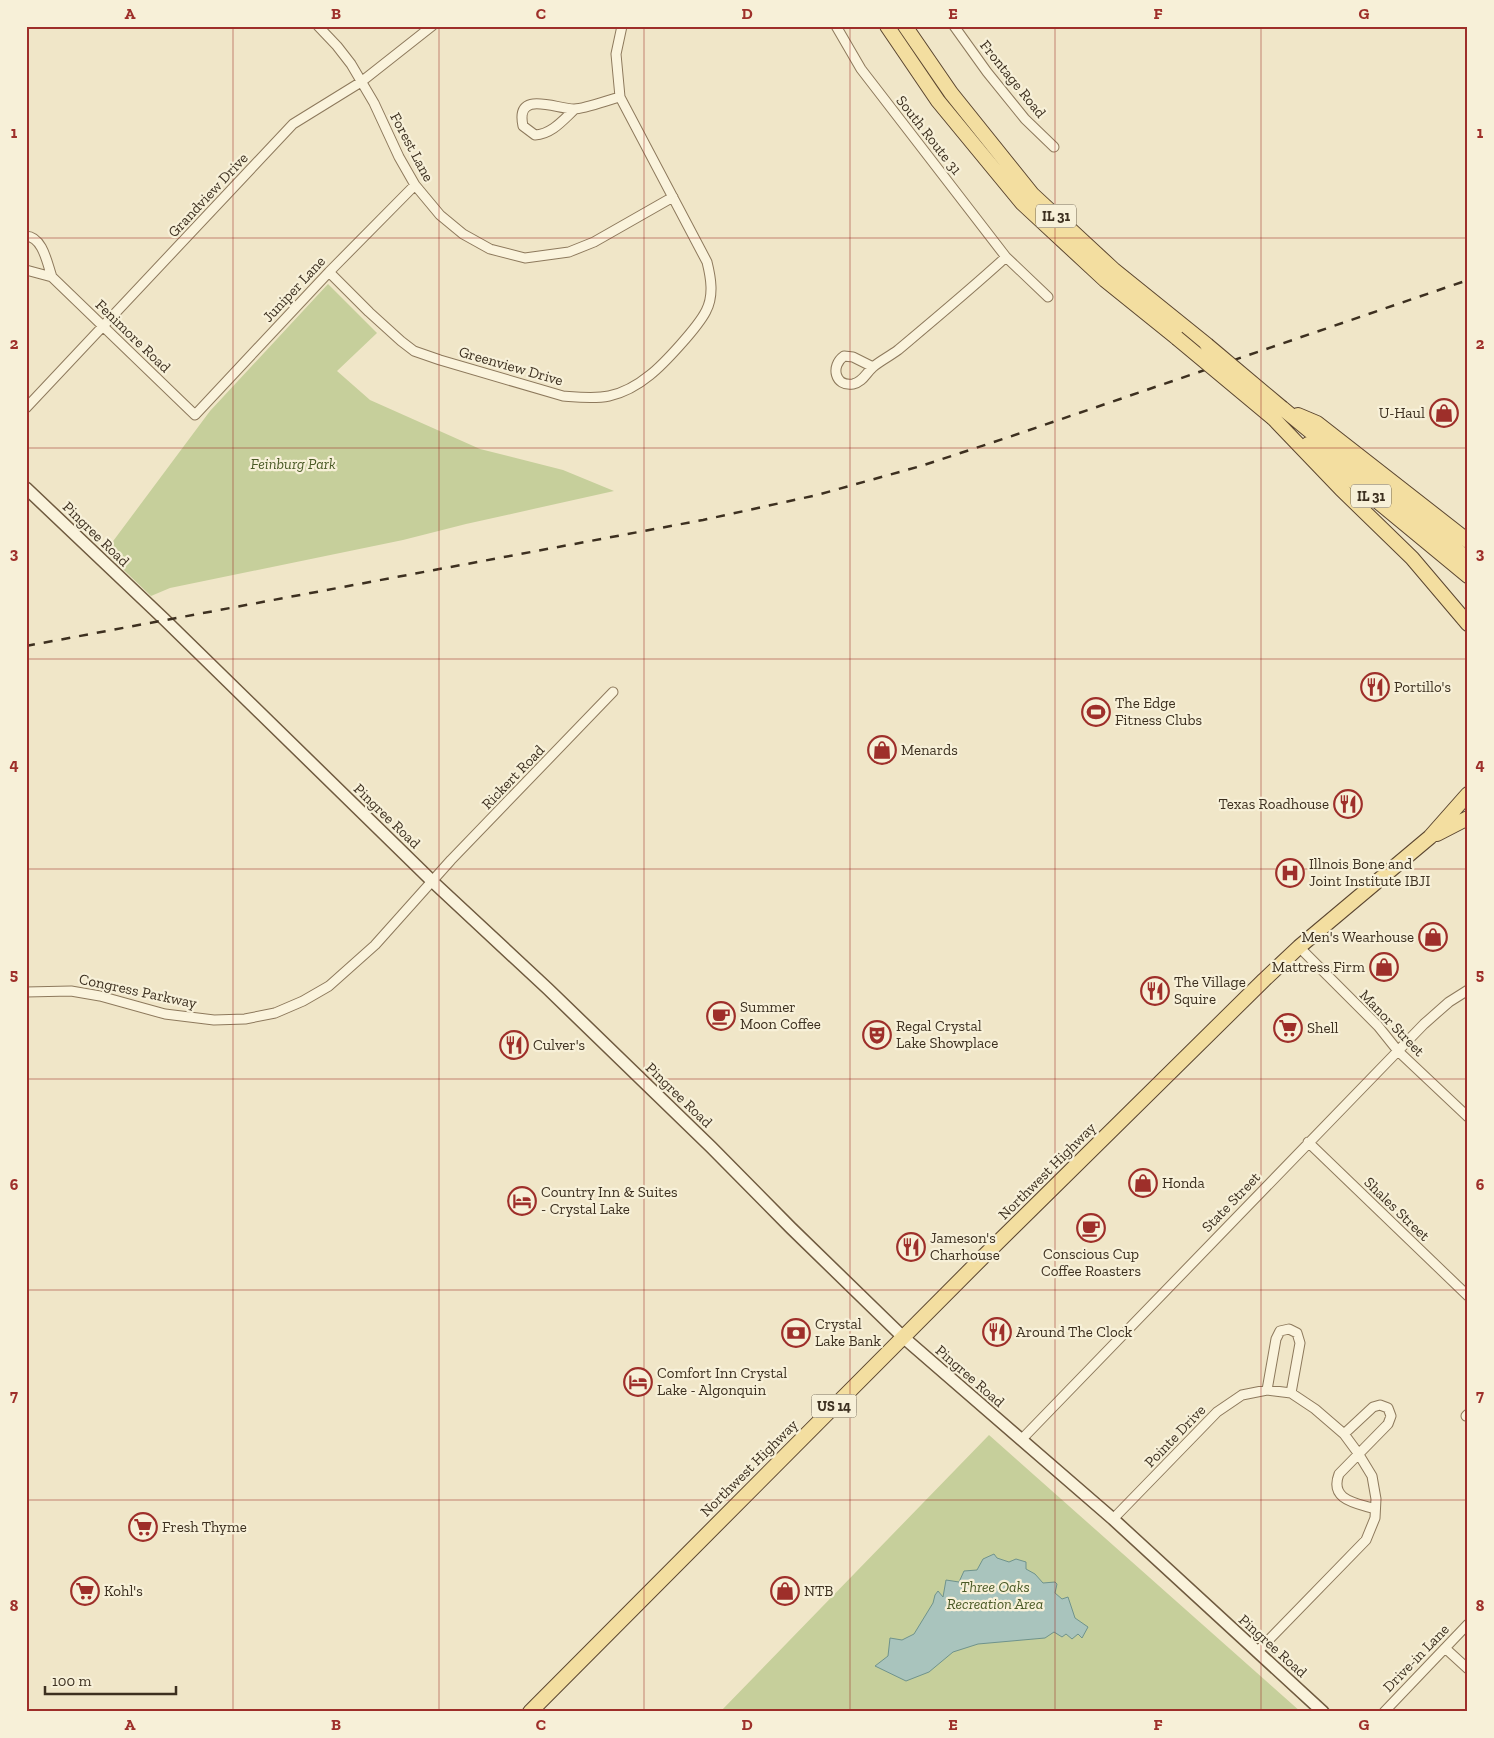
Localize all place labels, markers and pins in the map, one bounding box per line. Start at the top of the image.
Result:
shop icon: U-Haul [1429,398,1459,428]
place label: U-Haul [1379,404,1425,422]
restaurant icon: Portillo's [1360,672,1390,702]
place label: Portillo's [1394,678,1451,696]
place label: The Edge Fitness Clubs [1115,694,1202,729]
sports icon: The Edge Fitness Clubs [1081,697,1111,727]
shop icon: Menards [867,735,897,765]
place label: Menards [901,741,958,759]
restaurant icon: Texas Roadhouse [1333,789,1363,819]
place label: Texas Roadhouse [1218,795,1329,813]
place label: Illnois Bone and Joint Institute IBJI [1309,855,1430,890]
hospital icon: Illnois Bone and Joint Institute IBJI [1275,858,1305,888]
shop icon: Men's Wearhouse [1418,922,1448,952]
place label: Men's Wearhouse [1301,928,1414,946]
shop icon: Mattress Firm [1369,952,1399,982]
place label: Mattress Firm [1272,958,1365,976]
place label: The Village Squire [1174,973,1246,1008]
restaurant icon: The Village Squire [1140,976,1170,1006]
place label: Summer Moon Coffee [740,998,821,1033]
cafe icon: Summer Moon Coffee [706,1001,736,1031]
supermarket icon: Shell [1273,1013,1303,1043]
place label: Regal Crystal Lake Showplace [896,1017,998,1052]
place label: Shell [1307,1019,1338,1037]
theatre icon: Regal Crystal Lake Showplace [862,1020,892,1050]
restaurant icon: Culver's [499,1030,529,1060]
place label: Culver's [533,1036,585,1054]
shop icon: Honda [1128,1168,1158,1198]
place label: Honda [1162,1174,1205,1192]
place label: Country Inn & Suites - Crystal Lake [541,1183,678,1218]
hotel icon: Country Inn & Suites - Crystal Lake [507,1186,537,1216]
cafe icon: Conscious Cup Coffee Roasters [1076,1213,1106,1243]
place label: Jameson's Charhouse [930,1229,1000,1264]
restaurant icon: Jameson's Charhouse [896,1232,926,1262]
place label: Conscious Cup Coffee Roasters [1041,1245,1141,1280]
place label: Crystal Lake Bank [815,1315,881,1350]
restaurant icon: Around The Clock [982,1317,1012,1347]
bank icon: Crystal Lake Bank [781,1318,811,1348]
place label: Around The Clock [1016,1323,1133,1341]
place label: Comfort Inn Crystal Lake - Algonquin [657,1364,787,1399]
hotel icon: Comfort Inn Crystal Lake - Algonquin [623,1367,653,1397]
supermarket icon: Fresh Thyme [128,1512,158,1542]
place label: Fresh Thyme [162,1518,247,1536]
supermarket icon: Kohl's [70,1576,100,1606]
shop icon: NTB [770,1576,800,1606]
place label: Kohl's [104,1582,143,1600]
place label: NTB [804,1582,833,1600]

